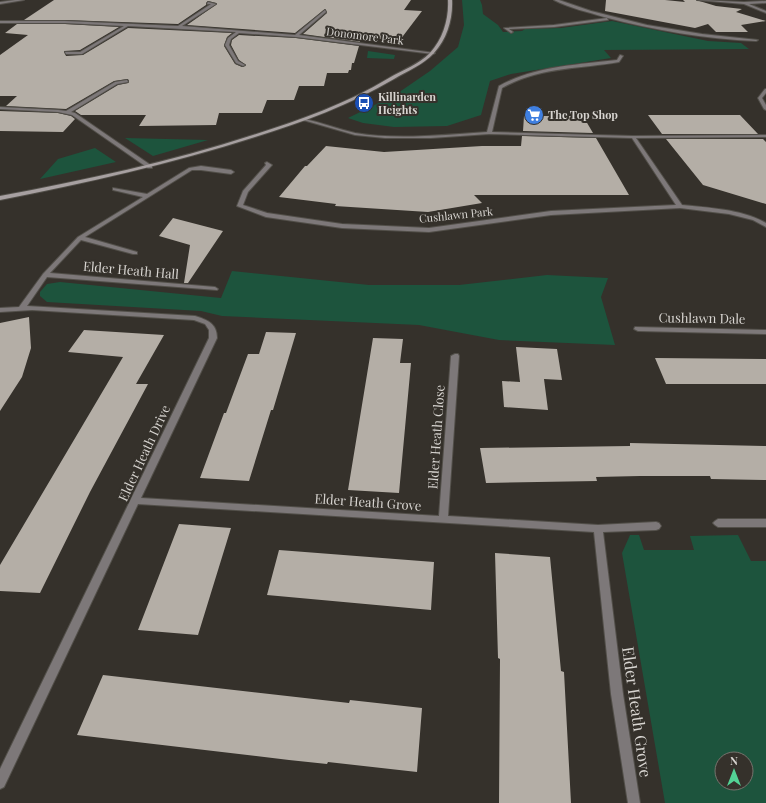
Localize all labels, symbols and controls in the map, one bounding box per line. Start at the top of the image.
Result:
street label: Donomore Park [325,23,405,48]
place label: Killinarden Heights [378,89,436,117]
bus stop icon: Killinarden Heights [353,92,375,114]
supermarket icon: The Top Shop [523,104,545,126]
place label: The Top Shop [548,107,618,122]
street label: Cushlawn Park [418,203,494,226]
street label: Elder Heath Hall [82,257,180,282]
street label: Cushlawn Dale [658,308,746,327]
street label: Elder Heath Close [423,384,448,490]
street label: Elder Heath Drive [114,402,173,504]
street label: Elder Heath Grove [314,489,422,514]
street label: Elder Heath Grove [618,645,657,779]
north arrow [714,751,754,791]
text: N [730,753,738,768]

